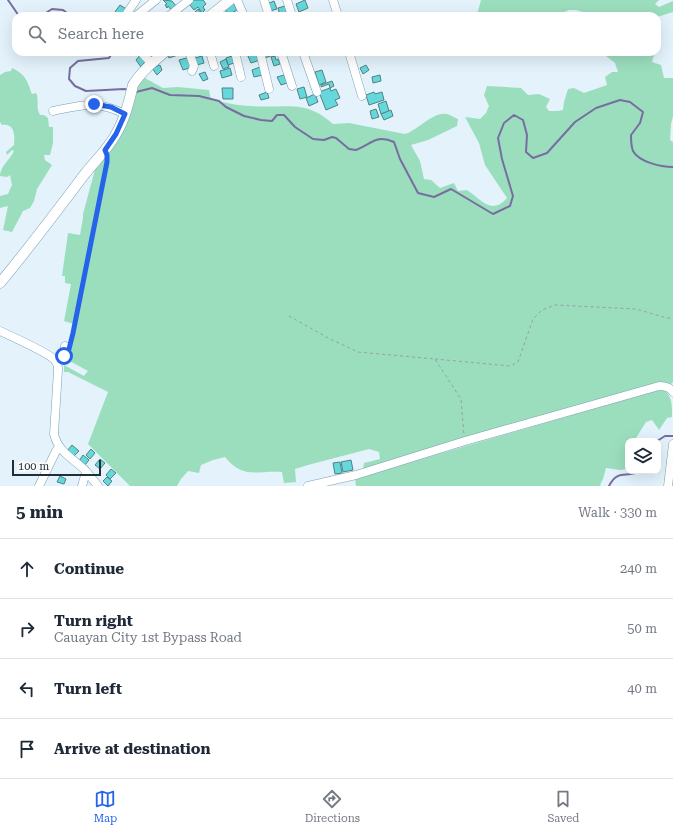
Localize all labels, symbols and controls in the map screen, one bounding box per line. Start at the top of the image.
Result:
search box [12,12,661,56]
icon: search [26,23,48,45]
text: Search here [58,25,144,43]
route end [85,95,103,113]
route start [55,347,73,365]
map controls [625,438,661,474]
button: layers [625,438,661,474]
scale bar [12,458,101,477]
text: 100 m [18,460,49,473]
text: 5 min [16,502,63,522]
text: Walk · 330 m [578,505,657,520]
icon: ahead [16,558,38,580]
text: Continue [54,560,124,578]
text: 240 m [620,561,657,576]
text: Turn right [54,612,133,630]
icon: right [16,618,38,640]
text: 50 m [627,621,657,636]
text: Cauayan City 1st Bypass Road [54,630,242,645]
icon: left [16,678,38,700]
text: Turn left [54,680,122,698]
text: 40 m [627,681,657,696]
icon: arrive [16,738,38,760]
text: Arrive at destination [54,740,210,758]
tab: Map [94,788,117,825]
tab: Directions [305,788,360,825]
tab: Saved [547,788,579,825]

